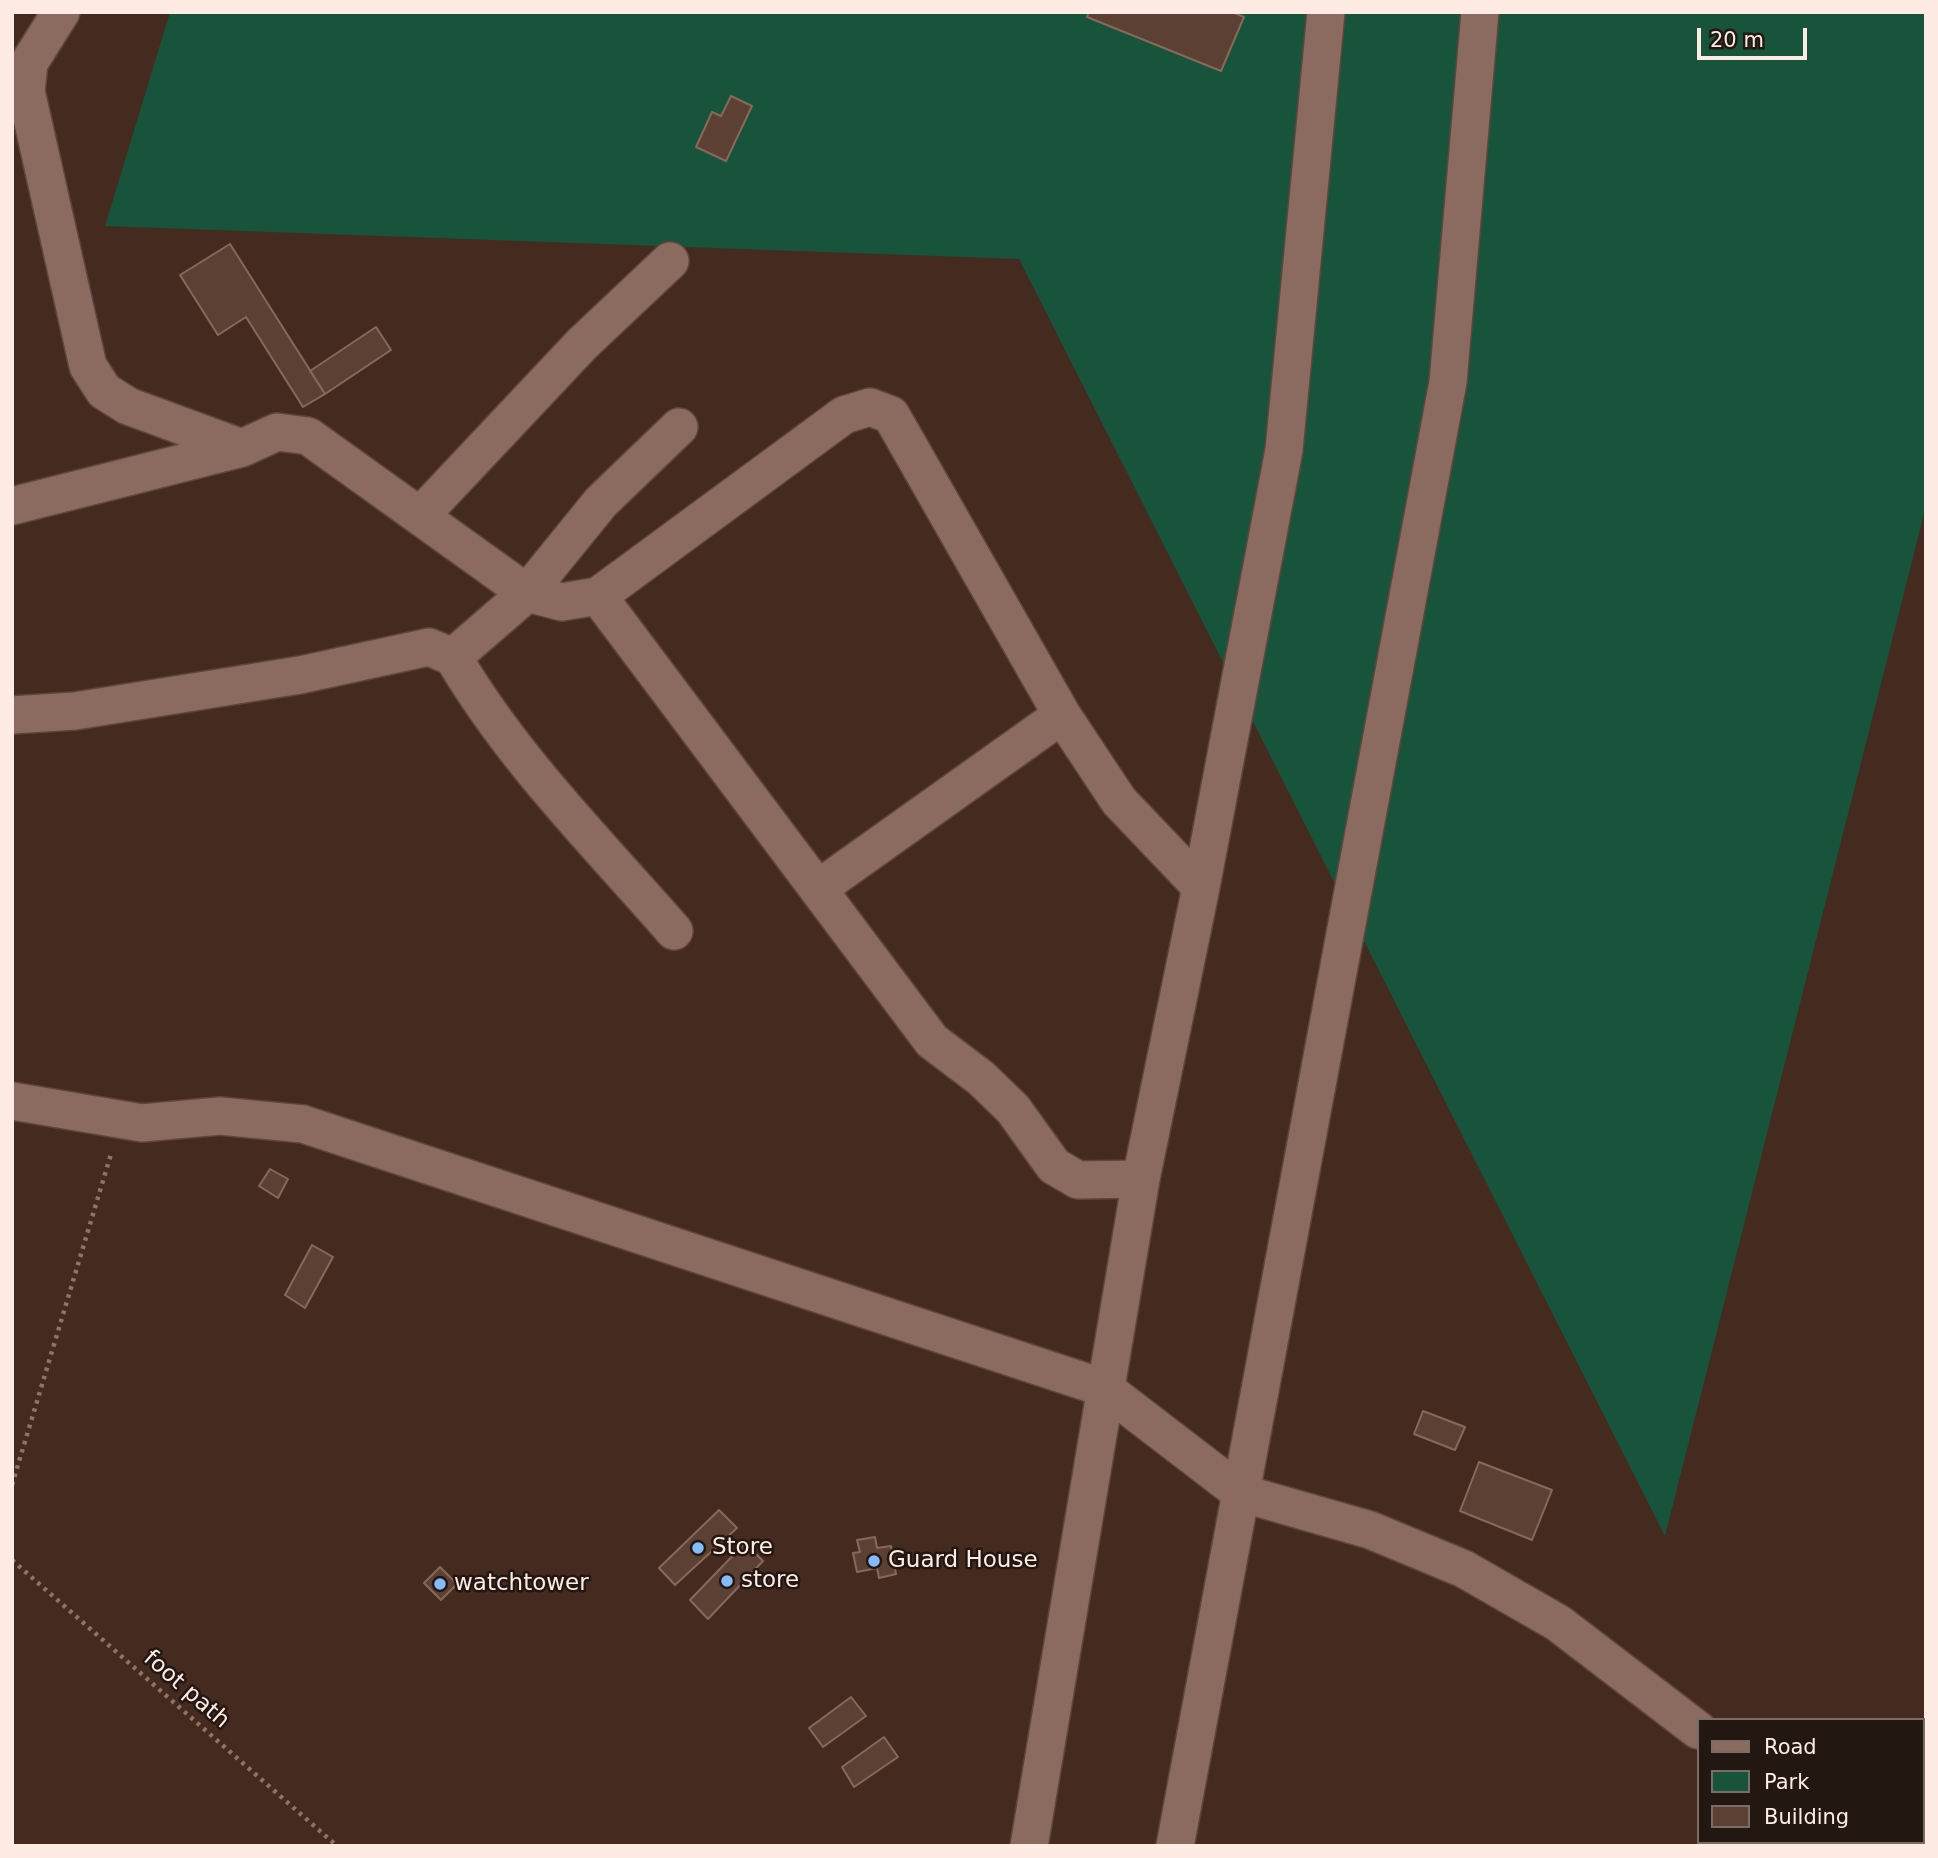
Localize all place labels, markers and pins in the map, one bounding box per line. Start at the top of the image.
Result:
place label: Store [712,1534,773,1562]
marker: Store [690,1540,706,1556]
place label: Guard House [888,1547,1038,1575]
marker: Guard House [866,1553,882,1569]
place label: store [741,1567,799,1595]
place label: watchtower [454,1570,589,1598]
marker: store [719,1573,735,1589]
marker: watchtower [432,1576,448,1592]

